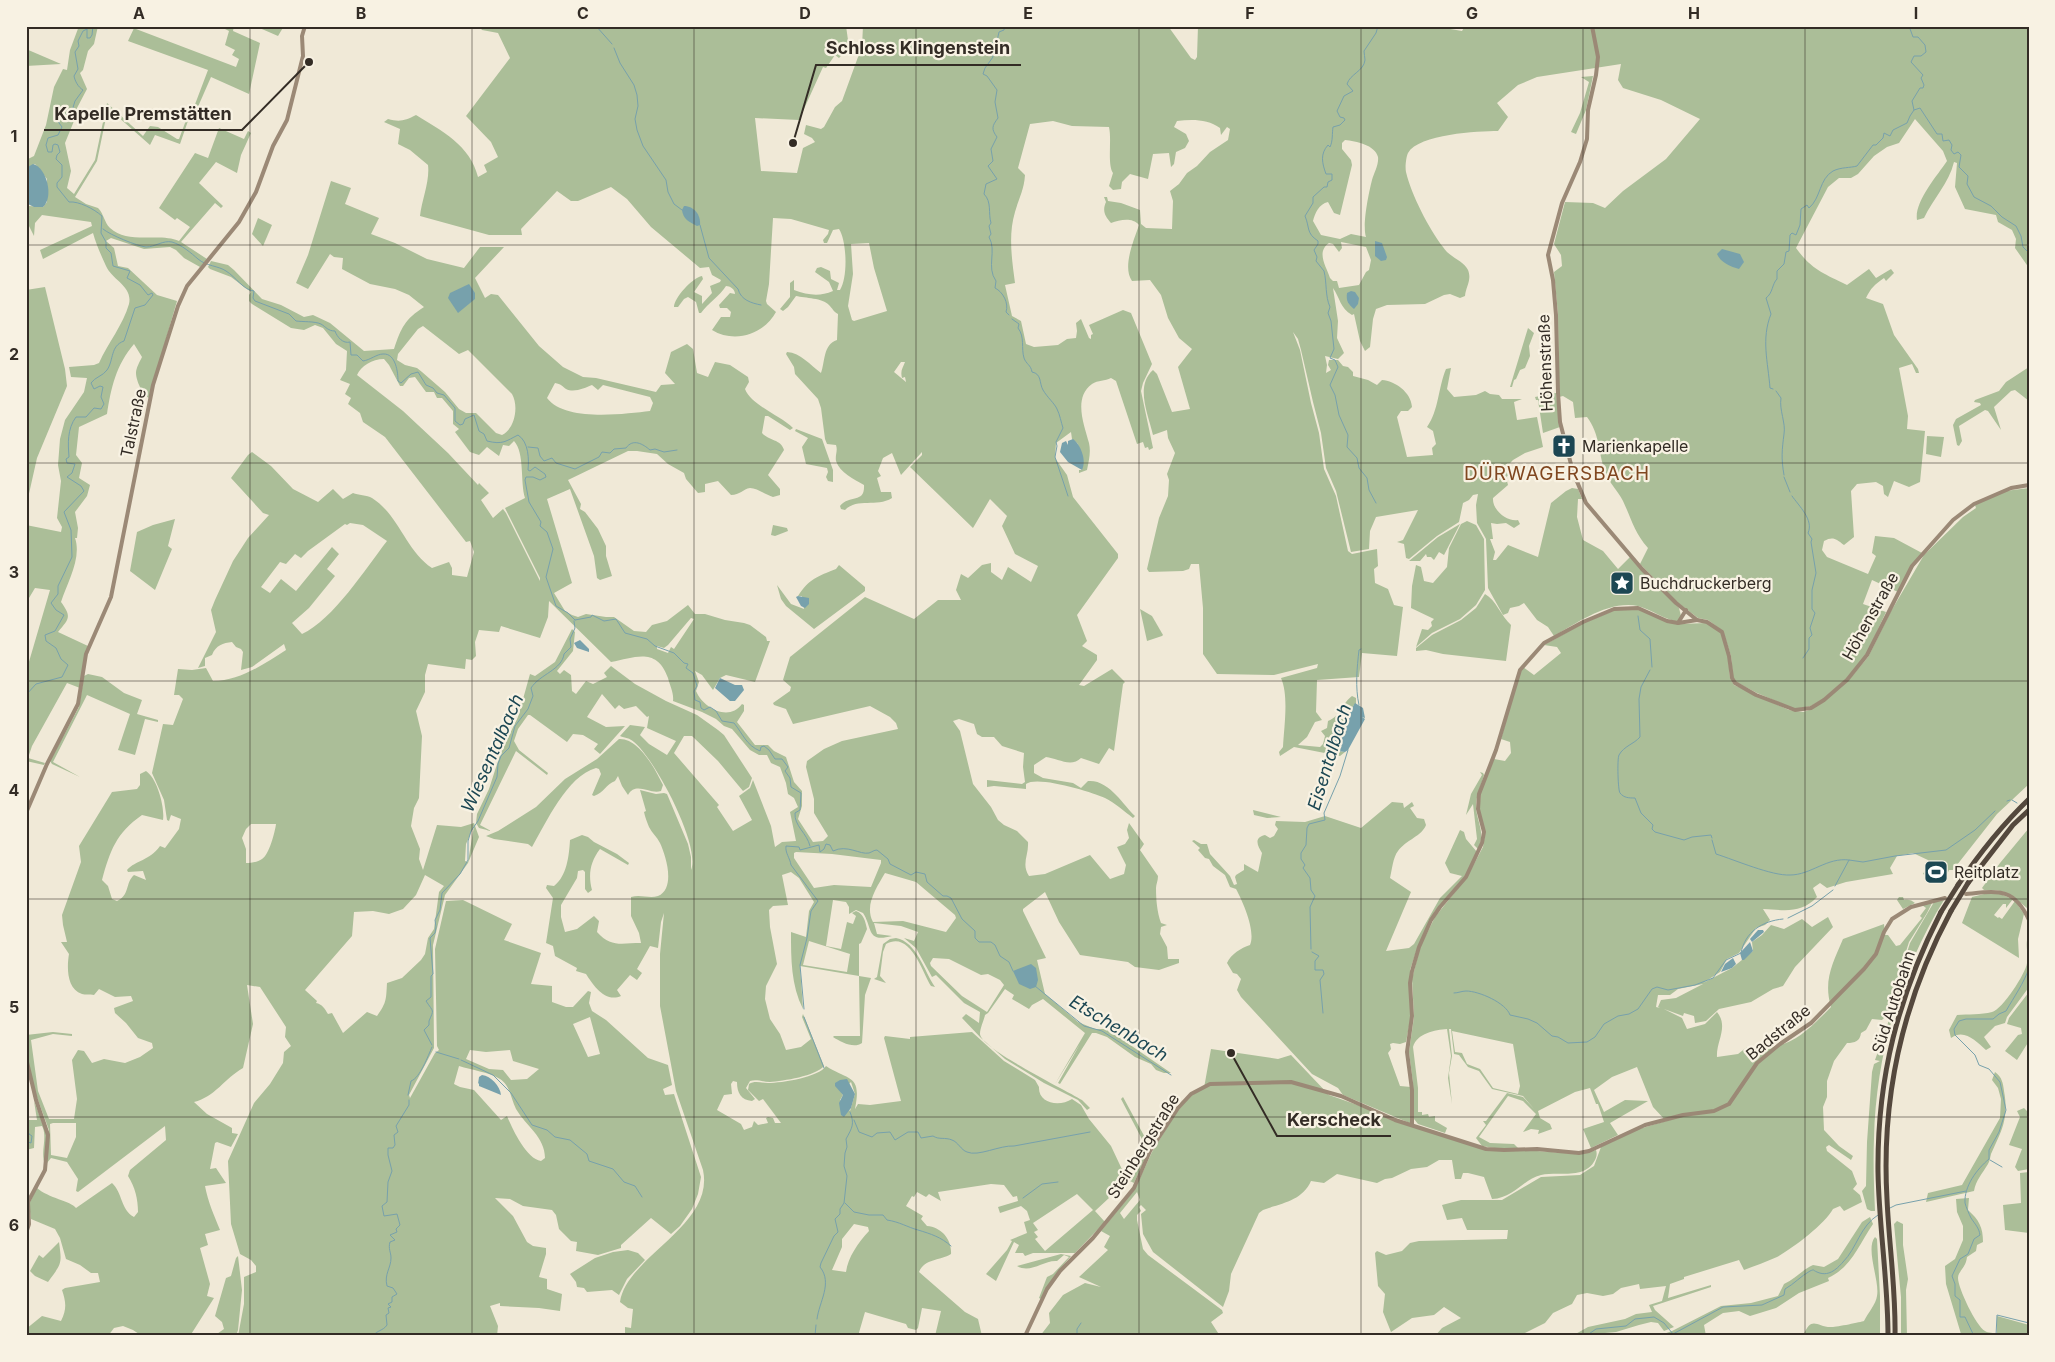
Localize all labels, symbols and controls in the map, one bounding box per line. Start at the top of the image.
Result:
text: A [133,3,145,23]
text: B [356,3,366,23]
text: C [577,3,589,23]
text: D [799,3,811,23]
text: E [1023,3,1033,23]
text: F [1245,3,1255,23]
text: G [1466,3,1478,23]
text: H [1688,3,1700,23]
text: I [1914,3,1918,23]
callout: Schloss Klingenstein [816,32,1021,65]
text: Schloss Klingenstein [826,37,1010,58]
callout: Kapelle Premstätten [44,97,242,130]
text: Kapelle Premstätten [54,103,232,124]
text: 1 [11,126,17,146]
street label: Höhenstraße [1533,314,1557,412]
text: 2 [9,344,19,364]
street label: Talstraße [116,387,150,459]
church icon: Marienkapelle [1551,433,1577,459]
place label: Marienkapelle [1582,436,1688,456]
district label: DÜRWAGERSBACH [1464,462,1650,485]
text: 3 [9,562,19,582]
street label: Höhenstraße [1838,568,1902,664]
place icon: Buchdruckerberg [1609,570,1635,596]
place label: Buchdruckerberg [1640,573,1772,593]
water label: Wiesentalbach [457,691,527,815]
water label: Eisentalbach [1303,701,1355,813]
text: 4 [9,780,20,800]
sports icon: Reitplatz [1923,859,1949,885]
place label: Reitplatz [1954,862,2019,882]
street label: Süd Autobahn [1867,948,1919,1056]
water label: Etschenbach [1066,990,1172,1066]
text: 5 [9,997,19,1017]
street label: Badstraße [1742,1000,1814,1064]
street label: Steinbergstraße [1103,1090,1183,1202]
callout: Kerscheck [1277,1103,1391,1136]
text: Kerscheck [1287,1109,1382,1130]
text: 6 [9,1215,19,1235]

